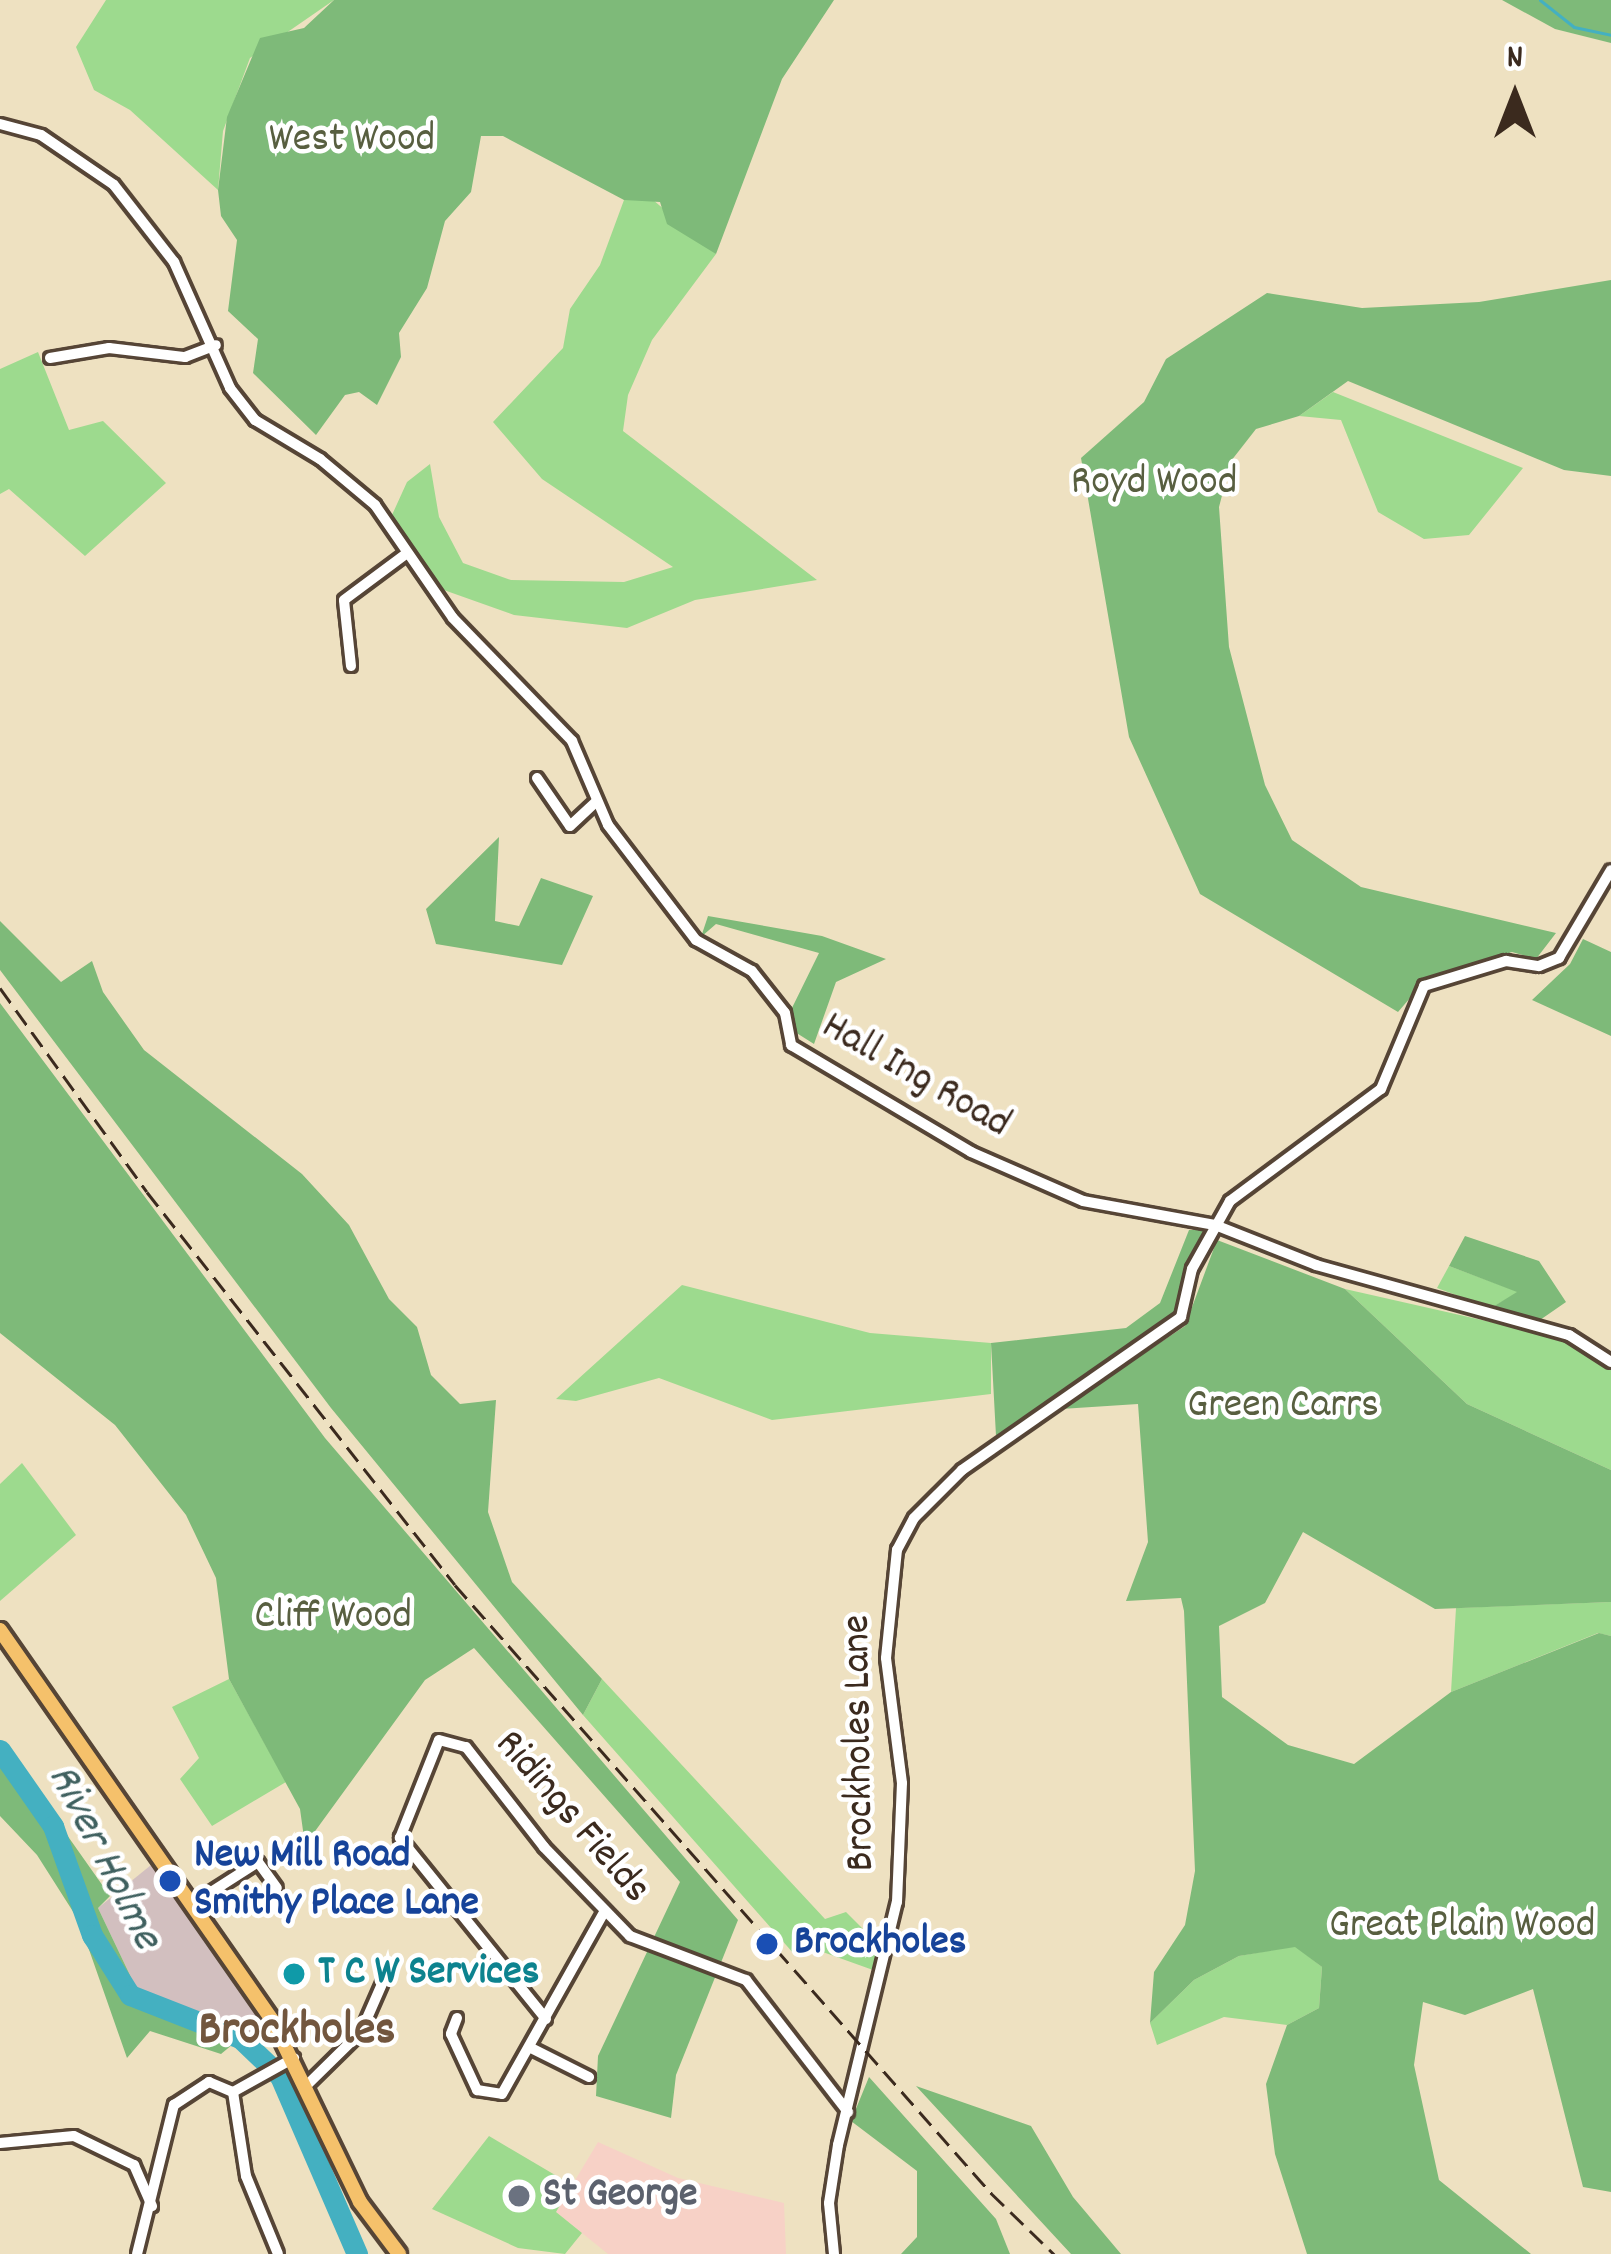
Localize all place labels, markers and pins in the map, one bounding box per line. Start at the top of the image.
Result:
place label: New Mill Road Smithy Place Lane [194,1832,479,1930]
marker: New Mill Road Smithy Place Lane [157,1868,183,1894]
place label: Brockholes [794,1919,966,1969]
marker: Brockholes [751,1928,783,1960]
place label: T C W Services [318,1949,539,1999]
marker: T C W Services [281,1961,307,1987]
place label: St George [543,2171,697,2221]
marker: St George [506,2183,532,2209]

